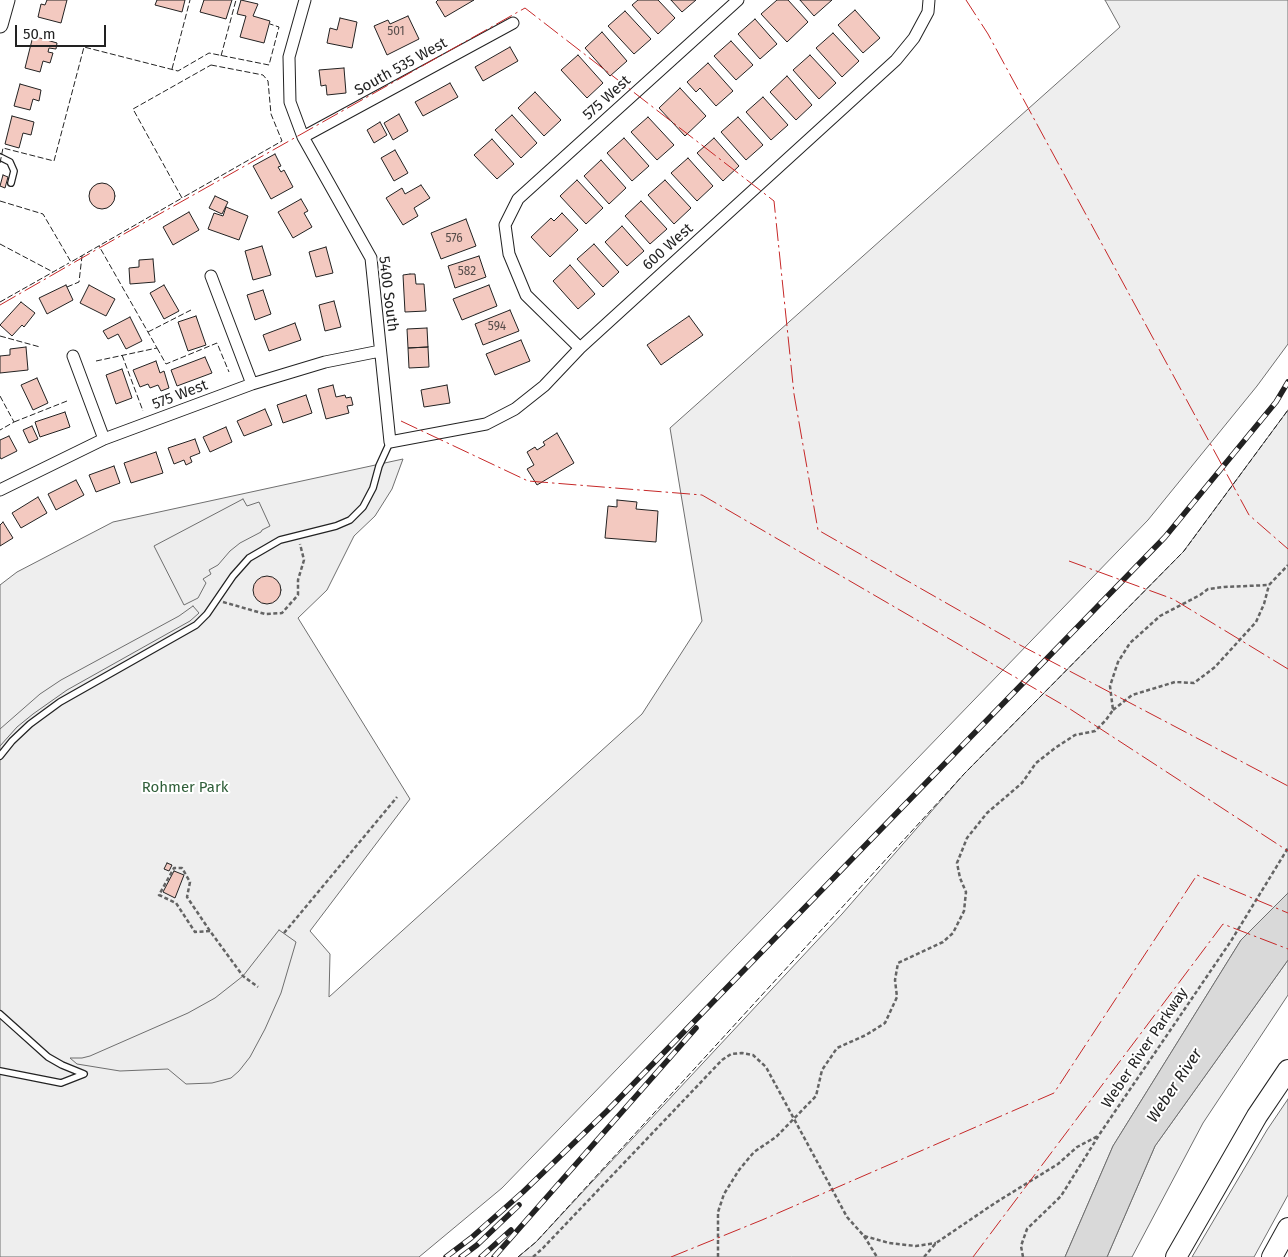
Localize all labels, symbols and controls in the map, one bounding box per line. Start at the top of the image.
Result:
scale bar [18,15,109,47]
text: 50 m [23,25,56,43]
house number: 501 [387,25,405,39]
street label: South 535 West [352,34,450,100]
street label: 575 West [579,72,635,124]
street label: 600 West [639,220,697,274]
house number: 576 [445,232,463,246]
street label: 5400 South [374,255,402,333]
house number: 582 [458,265,476,279]
house number: 594 [488,320,506,334]
street label: 575 West [150,376,210,414]
park label: Rohmer Park [142,779,228,797]
street label: Weber River Parkway [1098,984,1192,1112]
water label: Weber River [1143,1045,1207,1127]

